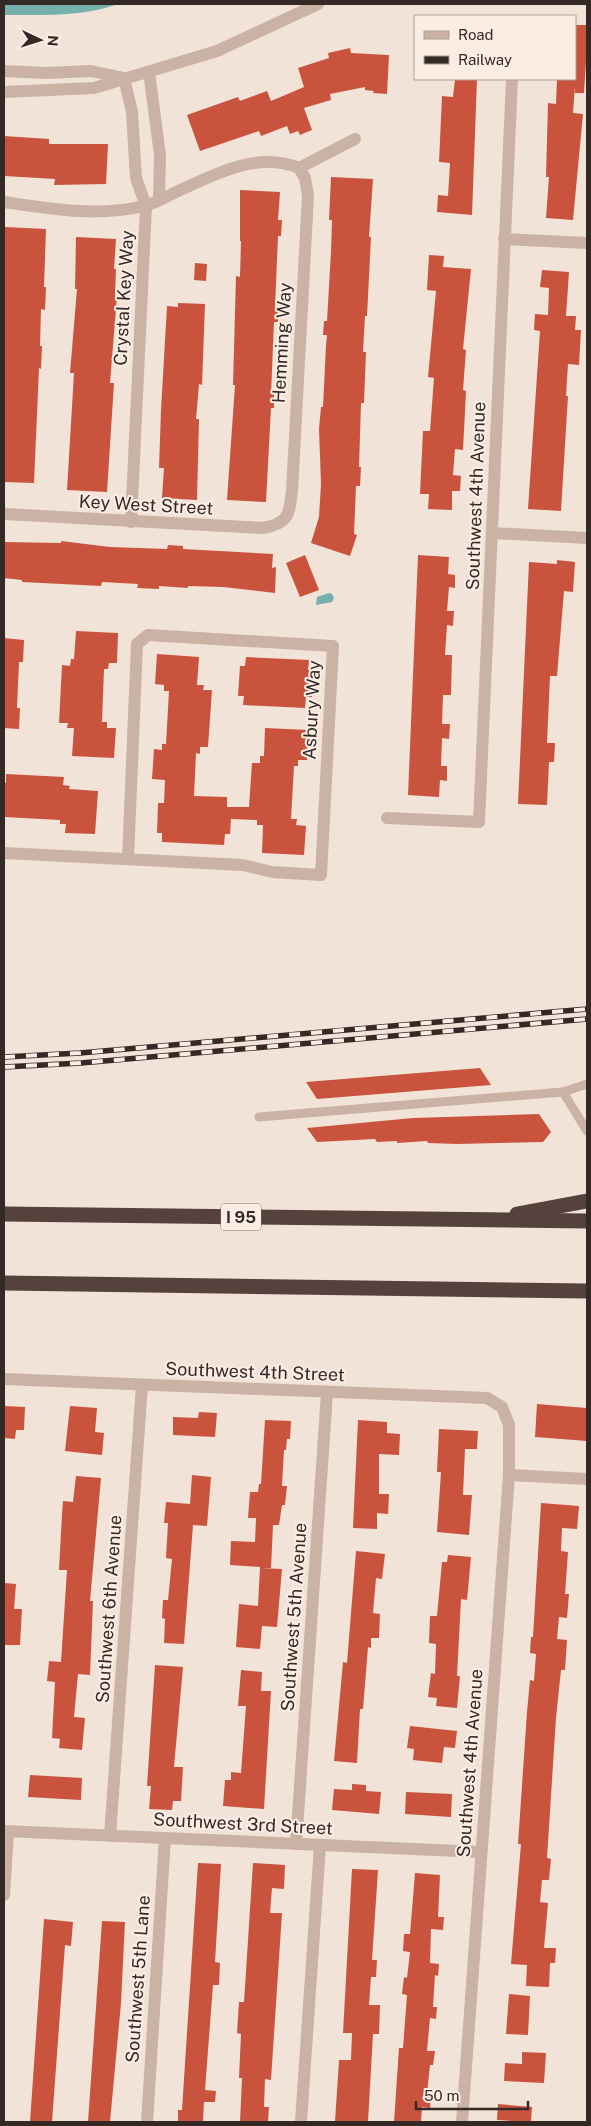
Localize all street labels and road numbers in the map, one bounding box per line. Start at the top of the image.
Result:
street label: Crystal Key Way [109,229,138,366]
street label: Hemming Way [268,282,295,404]
street label: Southwest 4th Avenue [462,401,489,591]
street label: Key West Street [78,490,214,519]
street label: Asbury Way [298,659,325,760]
road number: I 95 [221,1204,261,1230]
street label: Southwest 4th Street [165,1358,345,1385]
street label: Southwest 6th Avenue [91,1514,126,1704]
street label: Southwest 5th Avenue [276,1522,311,1712]
street label: Southwest 4th Avenue [452,1668,487,1858]
street label: Southwest 3rd Street [153,1808,333,1839]
street label: Southwest 5th Lane [121,1894,154,2063]

